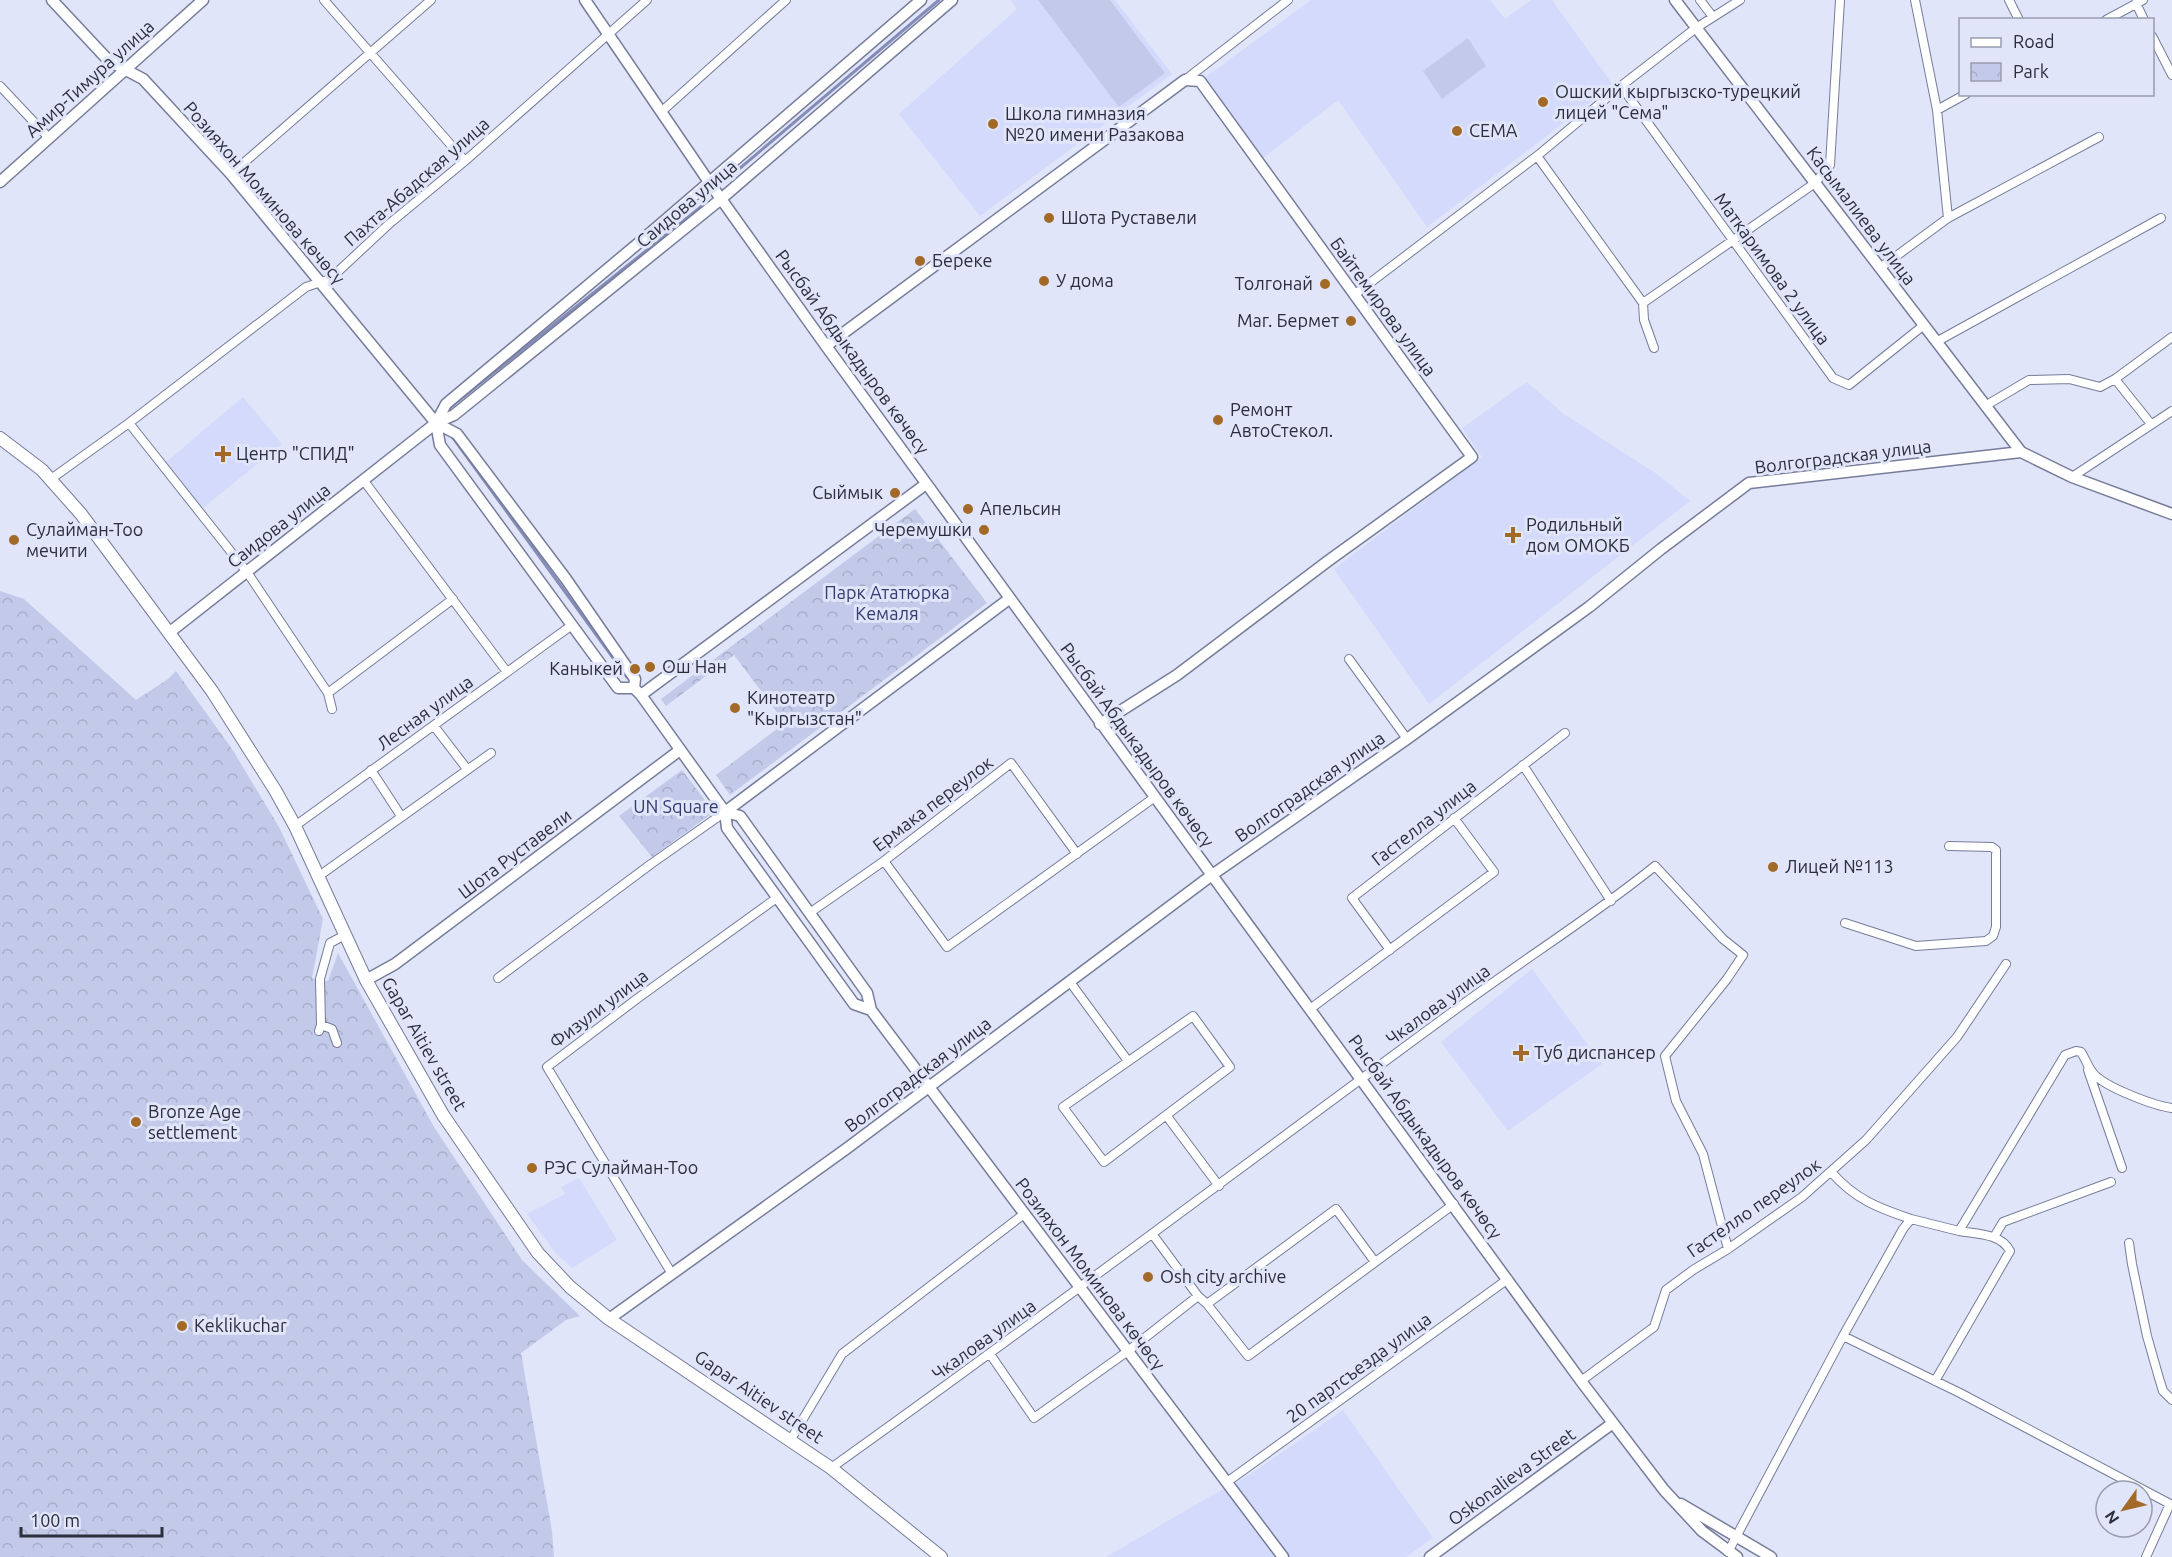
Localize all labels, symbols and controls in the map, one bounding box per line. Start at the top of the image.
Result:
street label: Амир-Тимура улица [21,15,157,141]
legend [1959,18,2154,96]
text: Road [2013,31,2055,51]
text: Park [2013,61,2049,81]
place label: Ошский кыргызско-турецкий лицей "Сема" [1555,81,1801,122]
marker: Ошский кыргызско-турецкий лицей "Сема" [1536,95,1550,109]
street label: Розияхон Моминова көчөсү [180,97,350,288]
place label: Школа гимназия №20 имени Разакова [1005,103,1185,144]
street label: Пахта-Абадская улица [340,113,493,250]
marker: Школа гимназия №20 имени Разакова [986,117,1000,131]
place label: СЕМА [1469,120,1518,140]
marker: СЕМА [1450,124,1464,138]
street label: Касымалиева улица [1803,142,1920,289]
street label: Саидова улица [632,156,741,251]
street label: Маткаримова 2 улица [1711,188,1835,348]
place label: Шота Руставели [1061,207,1197,227]
marker: Шота Руставели [1042,211,1056,225]
street label: Байтемирова улица [1327,233,1441,380]
street label: Рысбай Абдыкадыров көчөсү [772,245,934,458]
place label: Береке [932,250,992,270]
marker: Береке [913,254,927,268]
place label: У дома [1056,270,1114,290]
place label: Толгонай [1235,273,1313,293]
marker: У дома [1037,274,1051,288]
marker: Толгонай [1318,277,1332,291]
place label: Маг. Бермет [1237,310,1339,330]
marker: Маг. Бермет [1344,314,1358,328]
place label: Ремонт АвтоСтекол. [1230,399,1333,440]
marker: Ремонт АвтоСтекол. [1211,413,1225,427]
street label: Волгоградская улица [1753,435,1932,477]
place label: Центр "СПИД" [236,443,355,463]
marker: Центр "СПИД" [214,445,232,463]
street label: Саидова улица [223,479,334,571]
place label: Сыймык [812,482,883,502]
marker: Сыймык [888,486,902,500]
place label: Апельсин [980,498,1061,518]
marker: Апельсин [961,502,975,516]
place label: Родильный дом ОМОКБ [1526,514,1630,555]
place label: Сулайман-Тоо мечити [26,519,143,560]
place label: Черемушки [874,519,972,539]
marker: Черемушки [977,523,991,537]
marker: Родильный дом ОМОКБ [1504,526,1522,544]
marker: Сулайман-Тоо мечити [7,533,21,547]
park label: Парк Ататюрка Кемаля [824,582,950,623]
street label: Рысбай Абдыкадыров көчөсү [1057,638,1219,851]
place label: Ош Нан [662,656,727,676]
place label: Каныкей [549,658,623,678]
marker: Ош Нан [643,660,657,674]
marker: Каныкей [628,662,642,676]
street label: Лесная улица [373,671,476,754]
place label: Кинотеатр "Кыргызстан" [747,687,862,728]
marker: Кинотеатр "Кыргызстан" [728,701,742,715]
street label: Волгоградская улица [1231,727,1388,845]
street label: Ермака переулок [868,752,996,855]
street label: Гастелла улица [1367,775,1480,869]
park label: UN Square [633,796,719,816]
street label: Шота Руставели [454,804,575,902]
place label: Лицей №113 [1785,856,1894,876]
marker: Лицей №113 [1766,860,1780,874]
street label: Чкалова улица [1382,960,1493,1049]
street label: Физули улица [545,965,651,1052]
street label: Gapar Aitiev street [378,973,471,1114]
street label: Волгоградская улица [840,1013,994,1136]
street label: Рысбай Абдыкадыров көчөсү [1345,1030,1507,1243]
place label: Туб диспансер [1534,1042,1656,1062]
marker: Туб диспансер [1512,1044,1530,1062]
place label: Bronze Age settlement [148,1101,241,1142]
marker: Bronze Age settlement [129,1115,143,1129]
street label: Гастелло переулок [1683,1154,1824,1261]
place label: РЭС Сулайман-Тоо [544,1157,698,1177]
marker: РЭС Сулайман-Тоо [525,1161,539,1175]
street label: Розияхон Моминова көчөсү [1012,1174,1170,1373]
place label: Osh city archive [1160,1266,1287,1286]
marker: Osh city archive [1141,1270,1155,1284]
street label: Чкалова улица [928,1295,1039,1384]
street label: 20 партсъезда улица [1282,1308,1434,1426]
place label: Keklikuchar [194,1315,287,1335]
marker: Keklikuchar [175,1319,189,1333]
street label: Gapar Aitiev street [691,1346,828,1447]
street label: Oskonalieva Street [1444,1423,1579,1529]
north arrow [2094,1479,2154,1539]
scale bar [21,1500,162,1538]
text: N [2101,1507,2122,1527]
text: 100 m [30,1510,80,1530]

